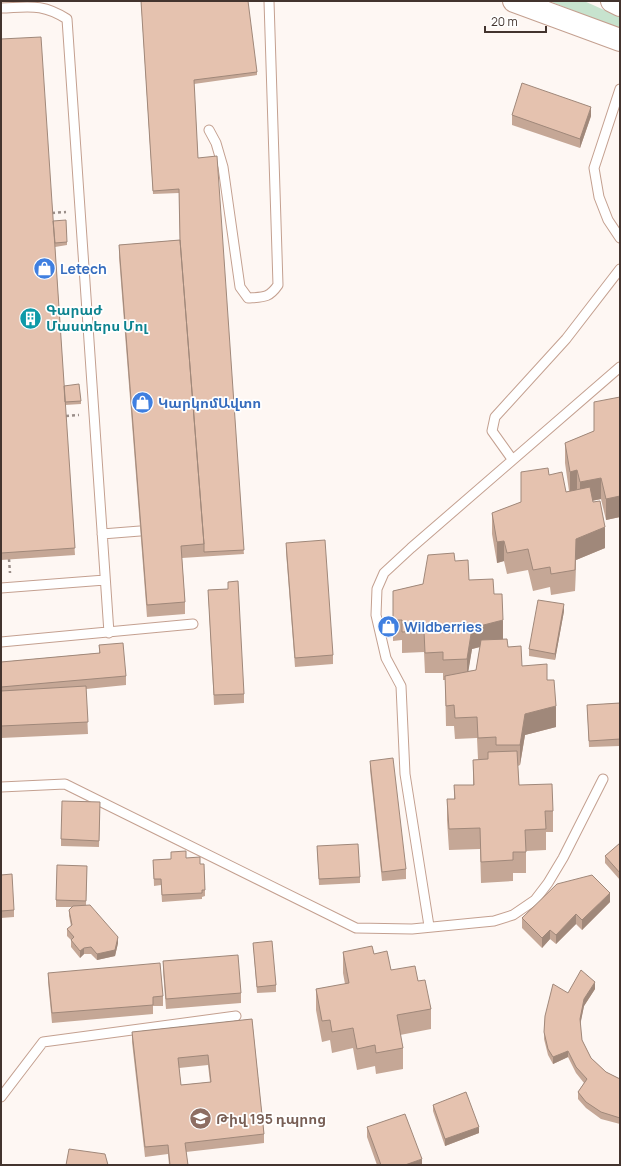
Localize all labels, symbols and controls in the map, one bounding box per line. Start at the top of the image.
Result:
scale bar [485,8,546,34]
text: 20 m [491,13,518,30]
shop icon: Letech [32,256,58,282]
place label: Letech [60,259,107,278]
place label: Գարաժ Մաստերս Մոլ [46,300,149,335]
building icon: Գարաժ Մաստերս Մոլ [17,305,43,331]
shop icon: ԿարկոմԱվտո [129,390,155,416]
place label: ԿարկոմԱվտո [158,393,261,412]
shop icon: Wildberries [376,614,402,640]
place label: Wildberries [404,617,482,636]
school or university icon: Թիվ 195 դպրոց [188,1106,214,1132]
place label: Թիվ 195 դպրոց [216,1109,326,1128]

